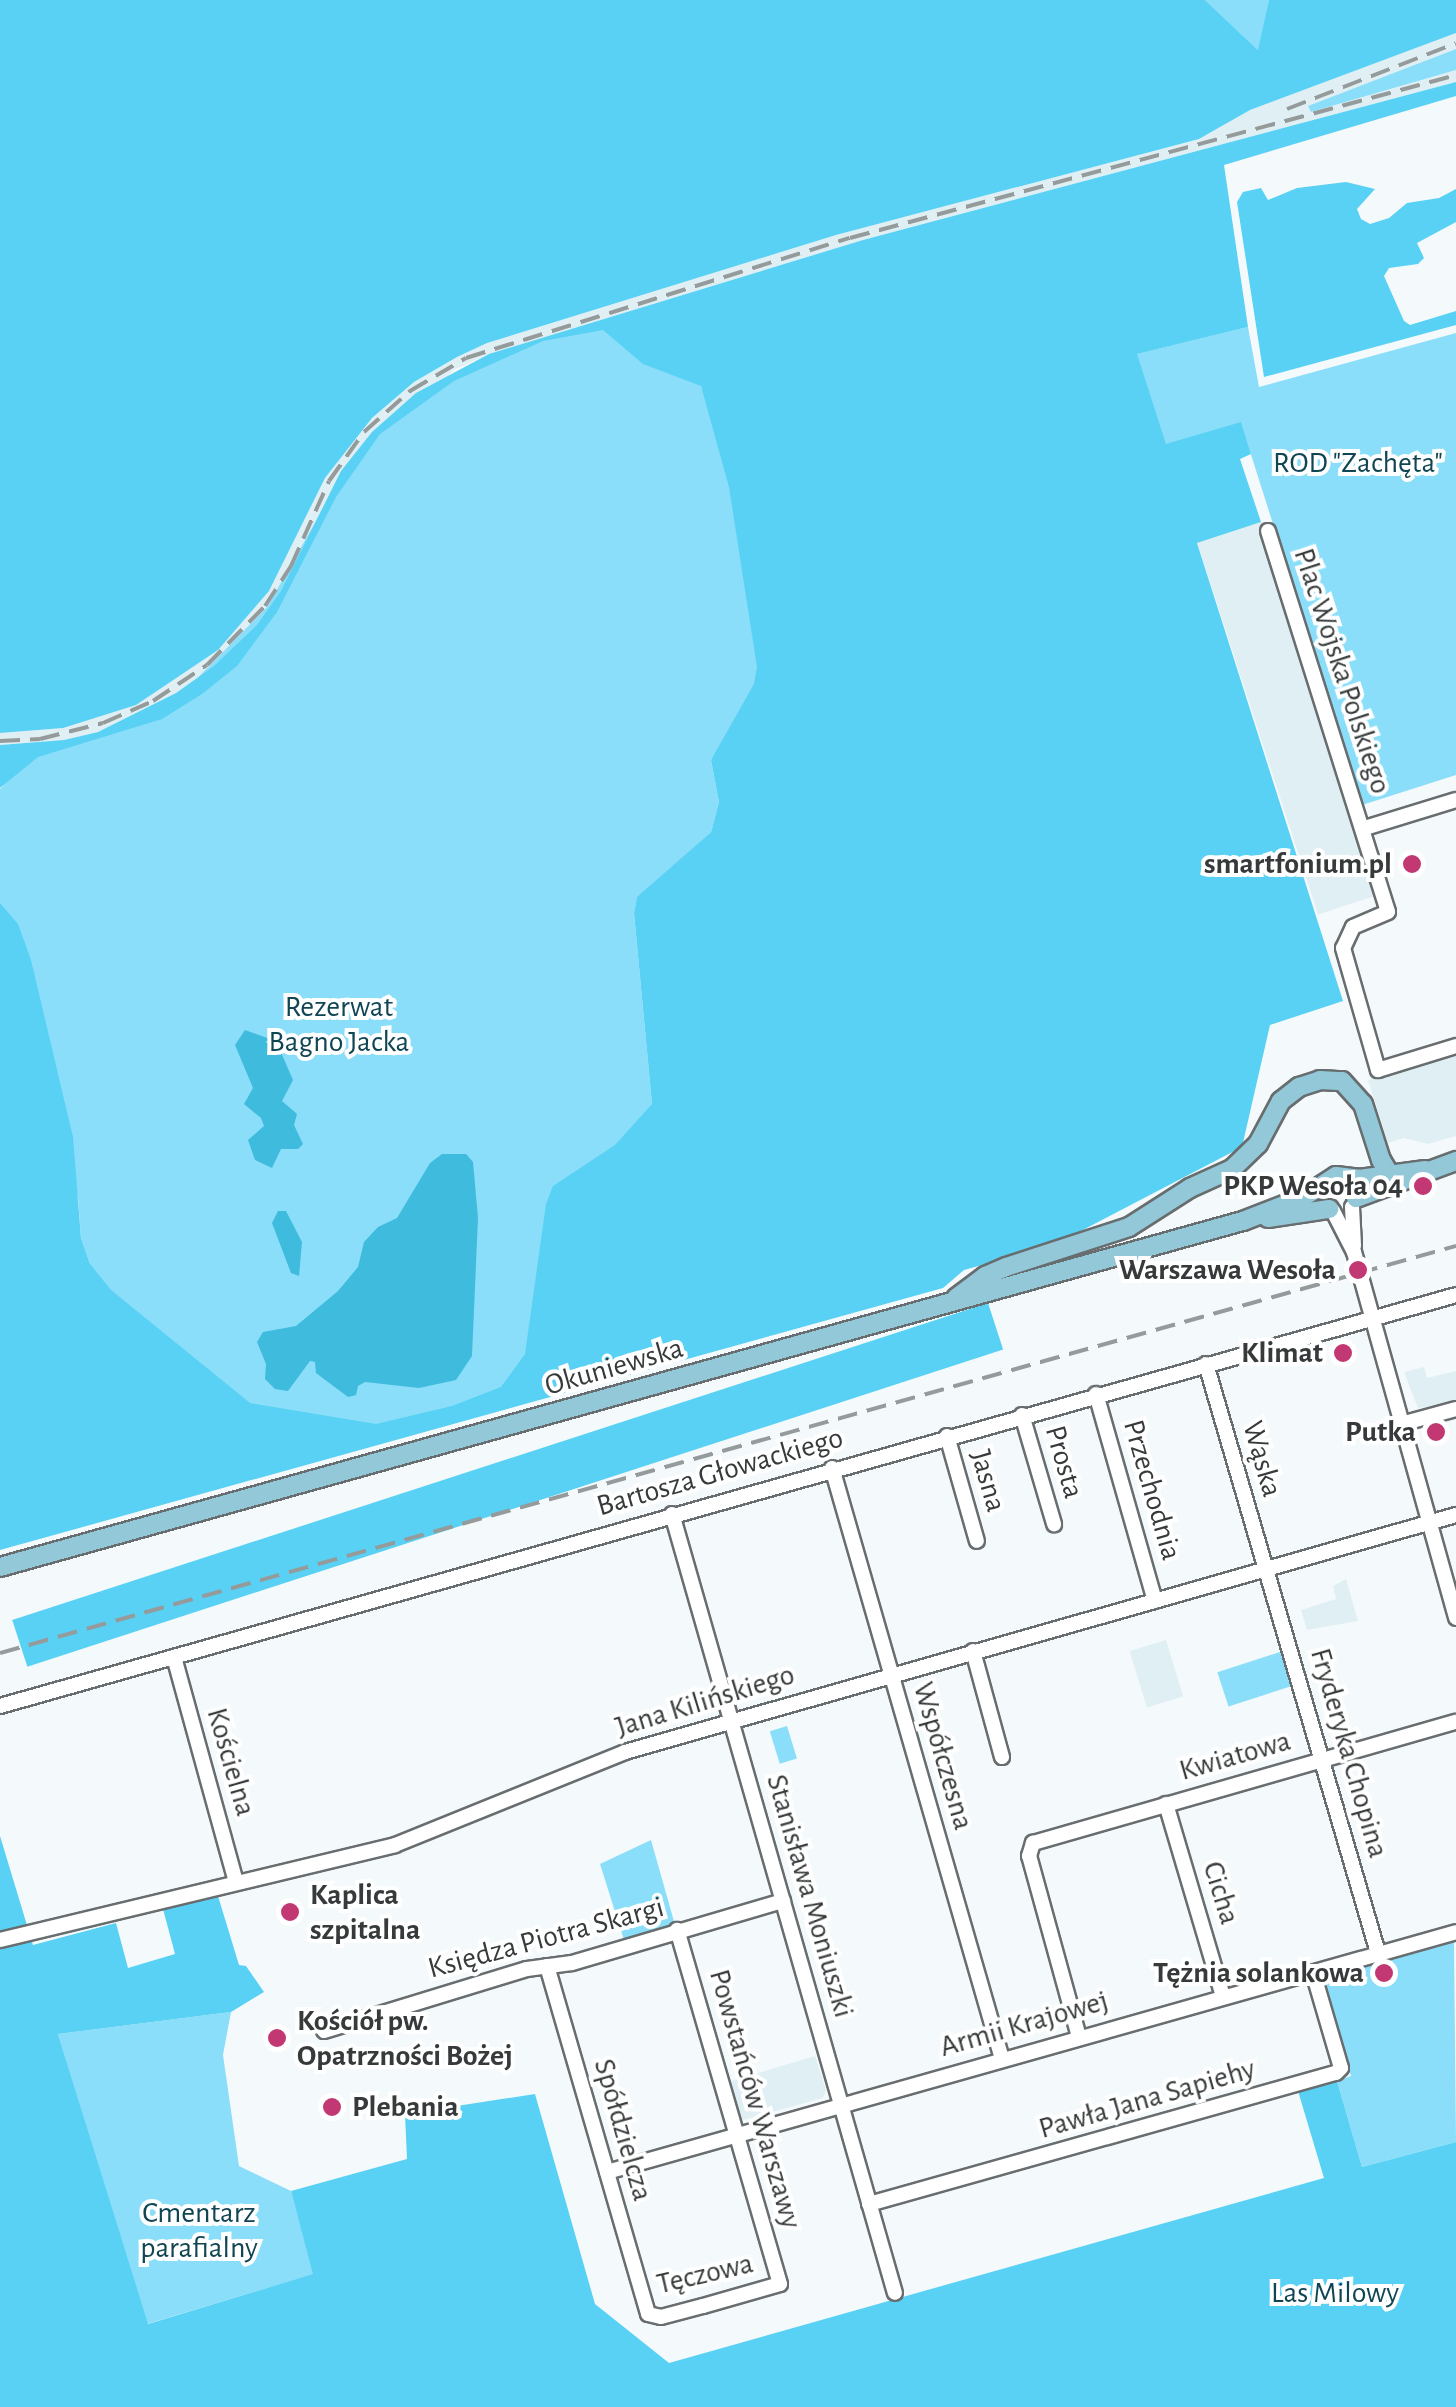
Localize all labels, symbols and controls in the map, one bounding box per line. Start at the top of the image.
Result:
park label: ROD "Zachęta" [1273,445,1443,481]
street label: Plac Wojska Polskiego [1285,544,1399,798]
place label: smartfonium.pl [1204,846,1392,882]
marker: smartfonium.pl [1401,853,1423,875]
park label: Rezerwat Bagno Jacka [269,989,409,1060]
place label: PKP Wesoła 04 [1223,1168,1403,1204]
marker: PKP Wesoła 04 [1412,1175,1434,1197]
place label: Warszawa Wesoła [1119,1252,1336,1288]
marker: Warszawa Wesoła [1345,1257,1371,1283]
street label: Okuniewska [541,1330,687,1404]
place label: Klimat [1241,1335,1323,1371]
marker: Klimat [1332,1342,1354,1364]
place label: Putka [1345,1414,1416,1450]
street label: Przechodnia [1115,1416,1189,1564]
street label: Wąska [1234,1417,1290,1501]
street label: Bartosza Głowackiego [593,1420,847,1524]
street label: Prosta [1036,1421,1092,1503]
marker: Putka [1425,1421,1447,1443]
street label: Jasna [962,1446,1014,1516]
street label: Fryderyka Chopina [1302,1644,1396,1862]
street label: Jana Kilińskiego [611,1657,799,1745]
street label: Współczesna [905,1678,981,1834]
street label: Kościelna [198,1704,264,1820]
street label: Kwiatowa [1175,1723,1295,1789]
street label: Stanisława Moniuszki [758,1770,862,2022]
street label: Cicha [1194,1857,1248,1929]
place label: Kaplica szpitalna [310,1877,420,1948]
street label: Księdza Piotra Skargi [424,1889,668,1987]
marker: Kaplica szpitalna [279,1901,301,1923]
place label: Tężnia solankowa [1153,1955,1364,1991]
marker: Tężnia solankowa [1373,1962,1395,1984]
street label: Powstańców Warszawy [701,1965,809,2233]
street label: Armii Krajowej [936,1983,1112,2065]
place label: Kościół pw. Opatrzności Bożej [297,2003,513,2074]
marker: Kościół pw. Opatrzności Bożej [266,2027,288,2049]
street label: Pawła Jana Sapiehy [1035,2051,1259,2147]
street label: Spółdzielcza [586,2055,660,2205]
place label: Plebania [352,2089,459,2125]
marker: Plebania [321,2096,343,2118]
park label: Cmentarz parafialny [140,2195,258,2266]
street label: Tęczowa [653,2245,757,2303]
park label: Las Milowy [1271,2275,1399,2311]

